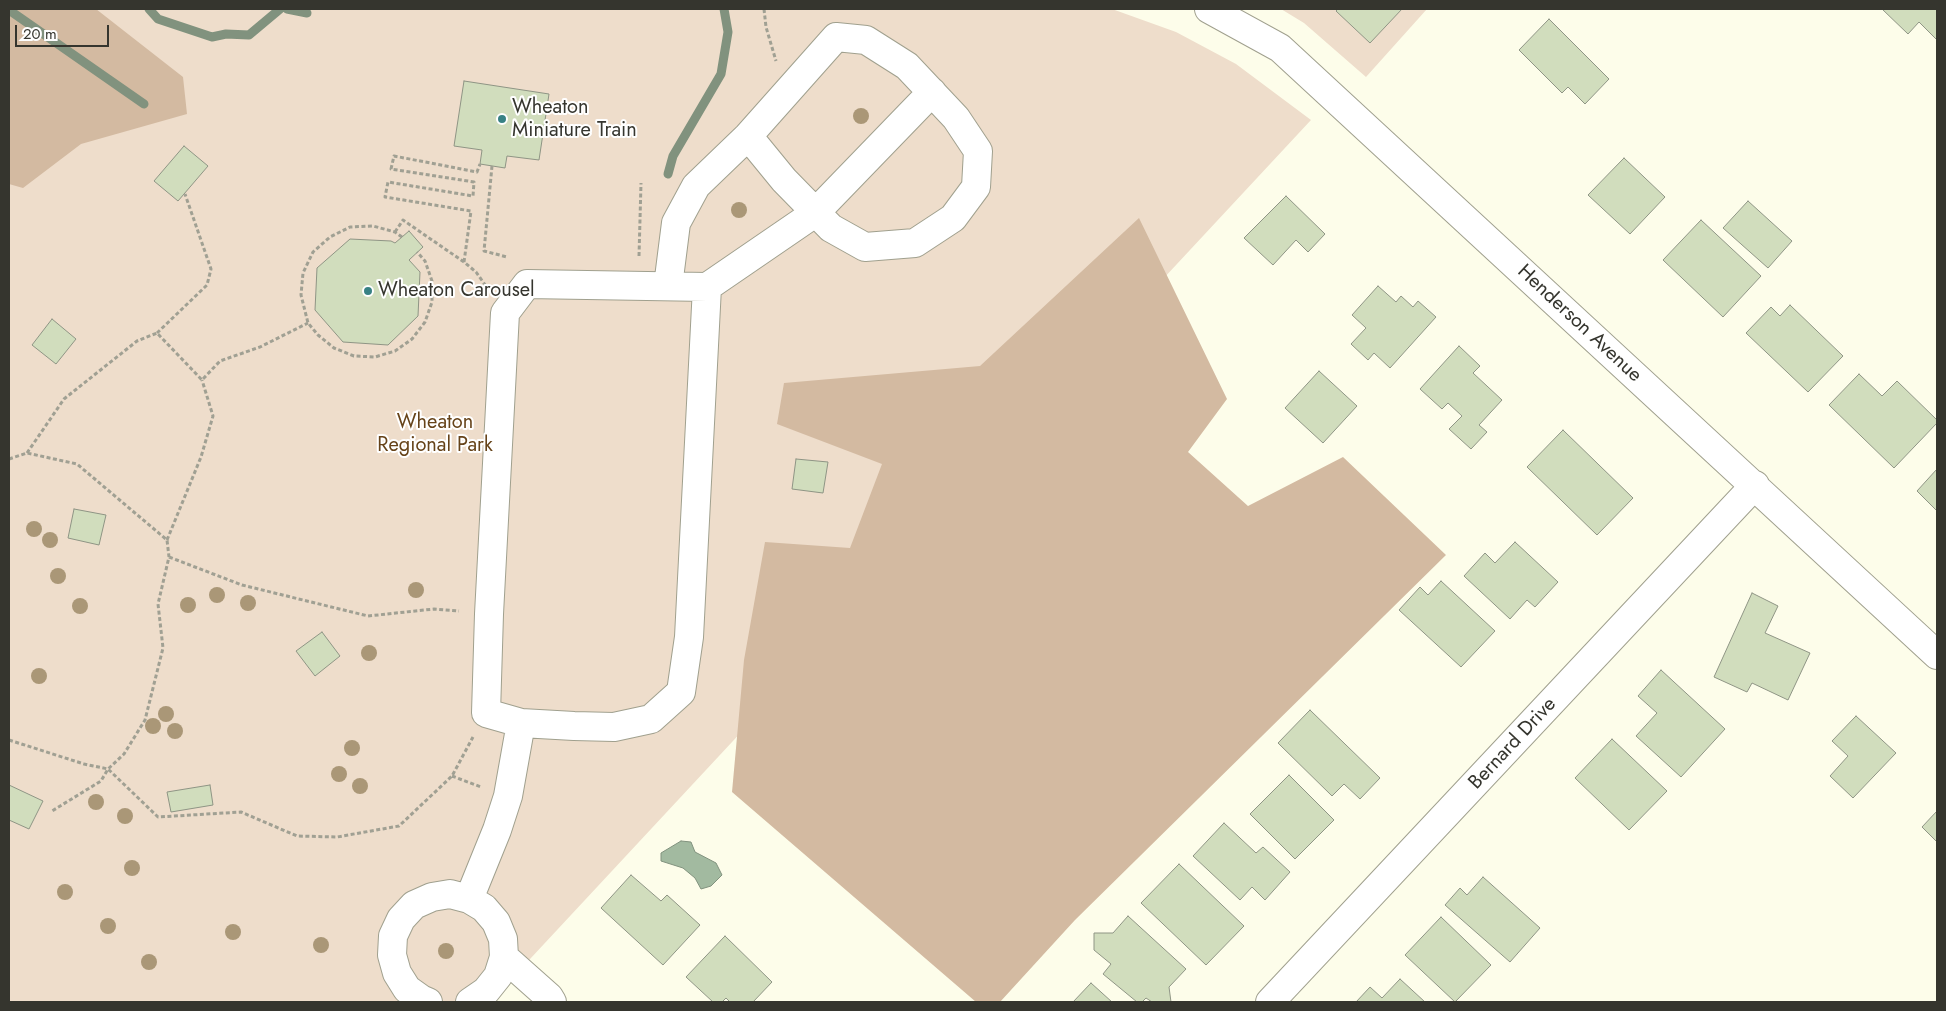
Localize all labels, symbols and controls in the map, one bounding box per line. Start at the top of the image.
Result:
scale bar [18,15,111,47]
text: 20 m [23,23,57,45]
place label: Wheaton Miniature Train [512,96,637,143]
marker: Wheaton Miniature Train [496,113,508,125]
street label: Henderson Avenue [1512,260,1646,388]
place label: Wheaton Carousel [378,279,535,303]
marker: Wheaton Carousel [362,285,374,297]
park label: Wheaton Regional Park [377,411,493,458]
street label: Bernard Drive [1464,693,1562,795]

